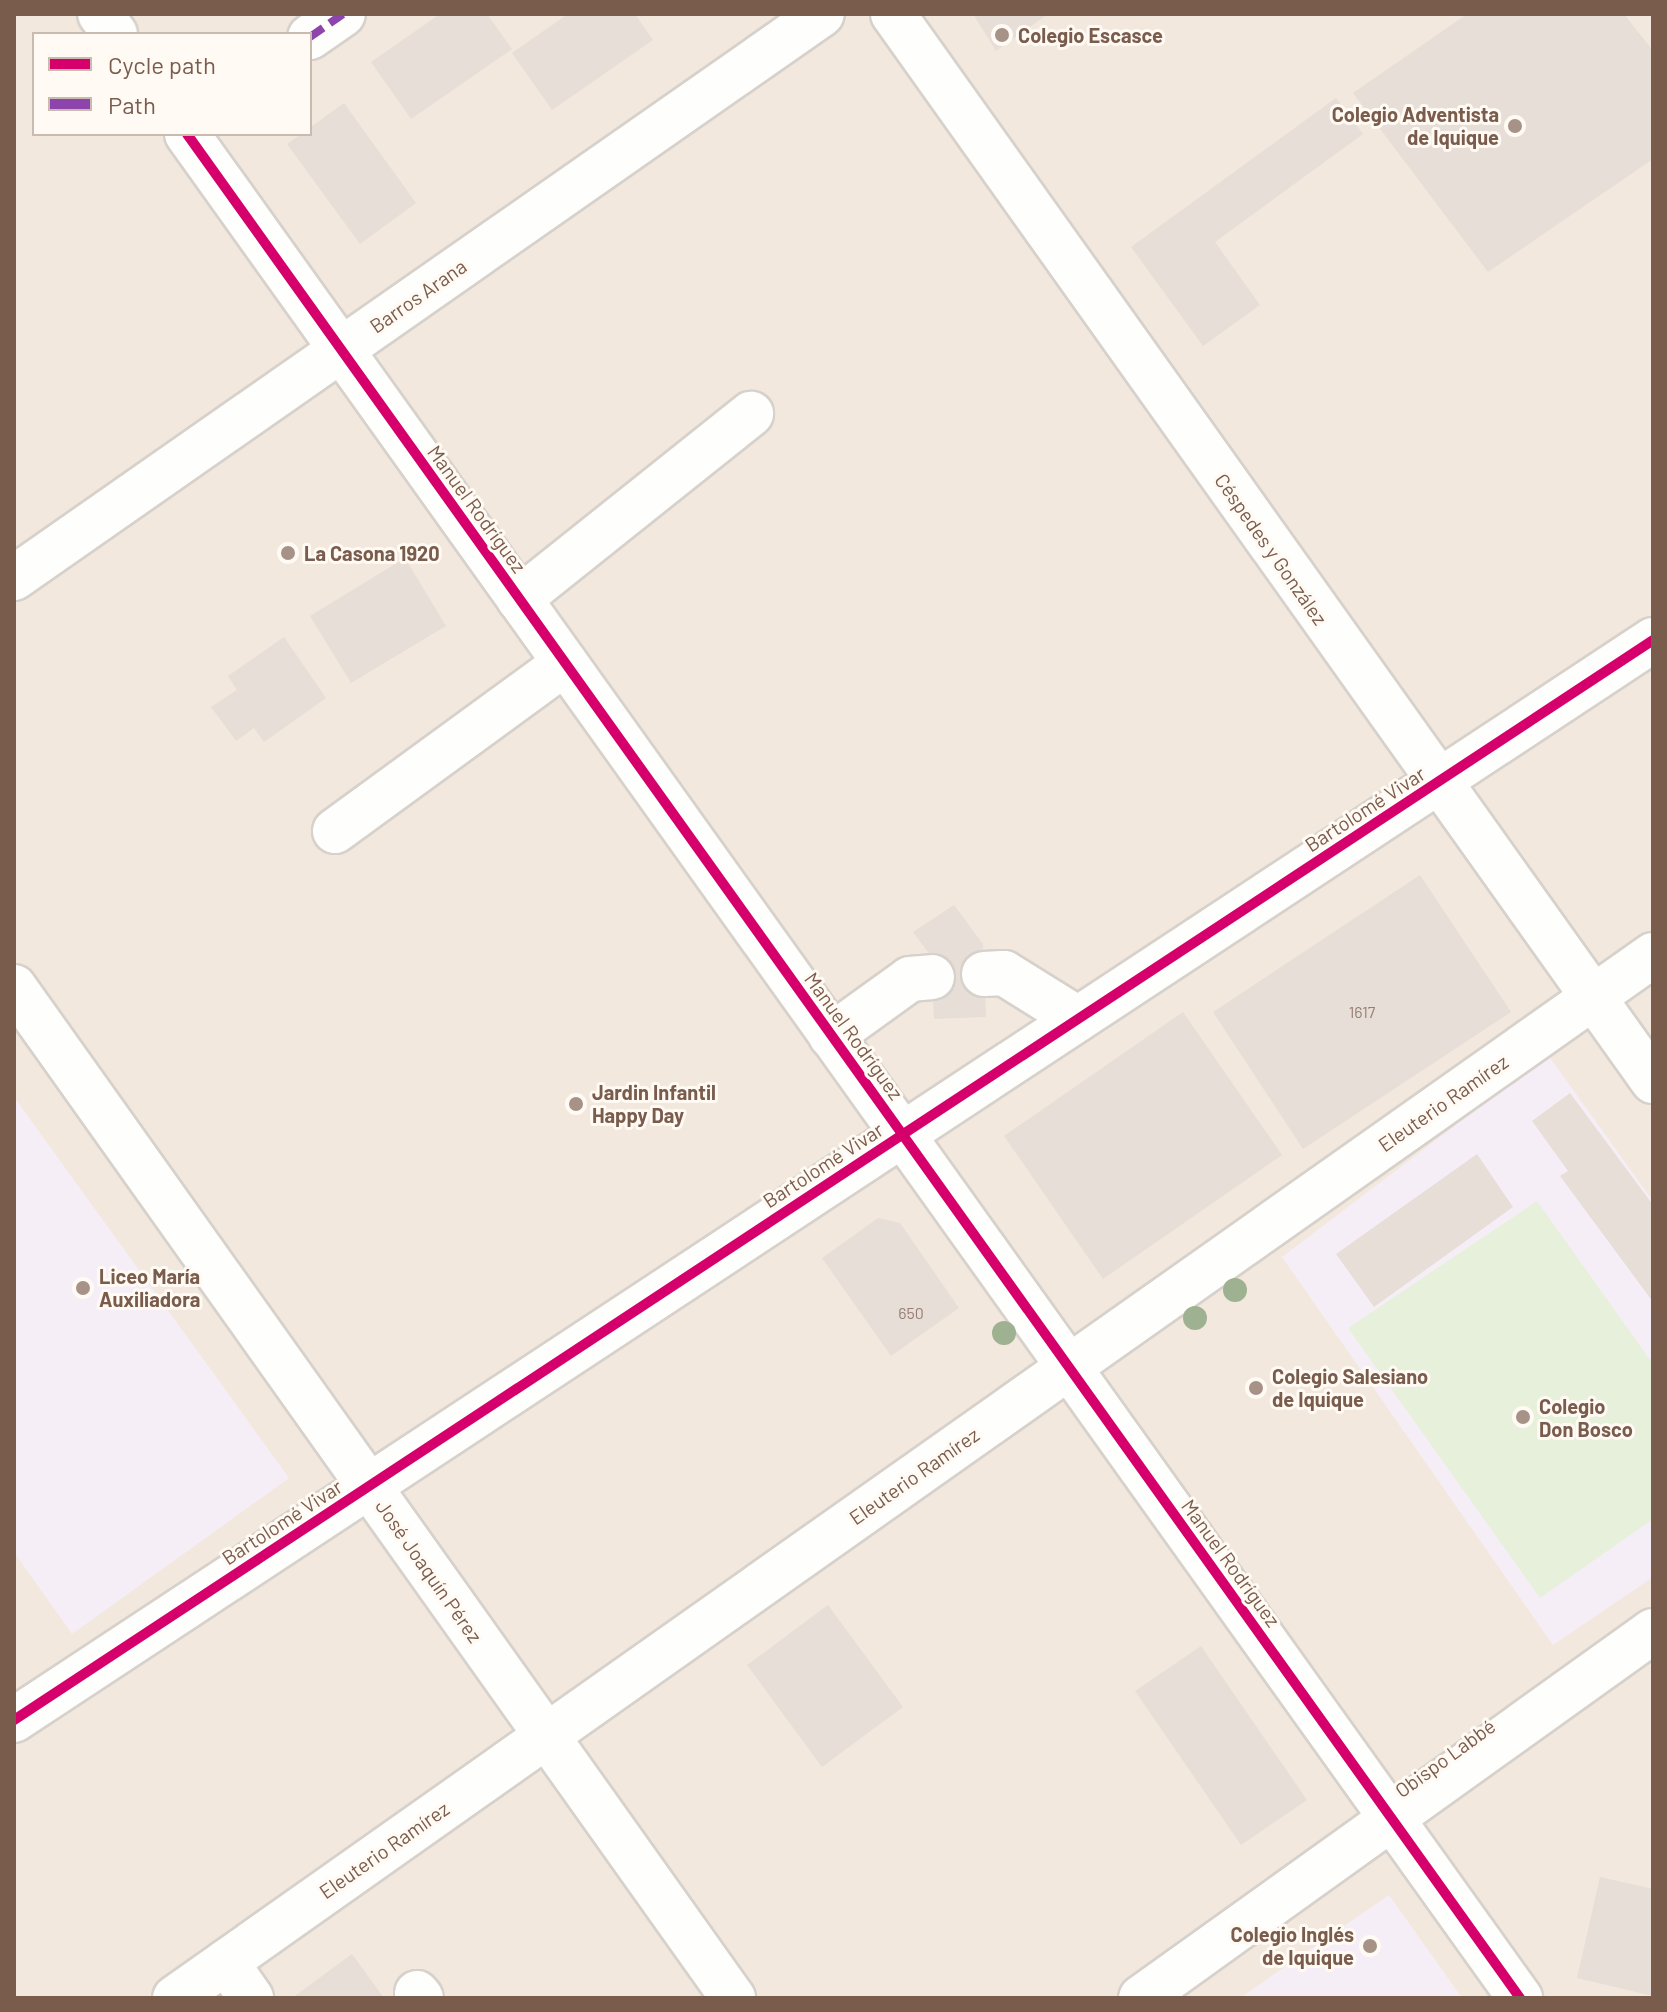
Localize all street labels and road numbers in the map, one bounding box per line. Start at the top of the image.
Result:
street label: Barros Arana [365,254,471,338]
street label: Manuel Rodríguez [423,441,531,577]
street label: Céspedes y González [1210,469,1332,629]
street label: Bartolomé Vivar [1300,761,1430,857]
street label: Manuel Rodríguez [800,968,908,1104]
street label: Eleuterio Ramírez [1373,1049,1513,1157]
street label: Bartolomé Vivar [758,1117,888,1213]
street label: Eleuterio Ramírez [844,1422,984,1530]
street label: Bartolomé Vivar [217,1474,347,1570]
street label: José Joaquín Pérez [371,1495,487,1647]
street label: Manuel Rodríguez [1177,1495,1285,1631]
street label: Obispo Labbé [1390,1714,1500,1802]
street label: Eleuterio Ramírez [314,1796,454,1904]

